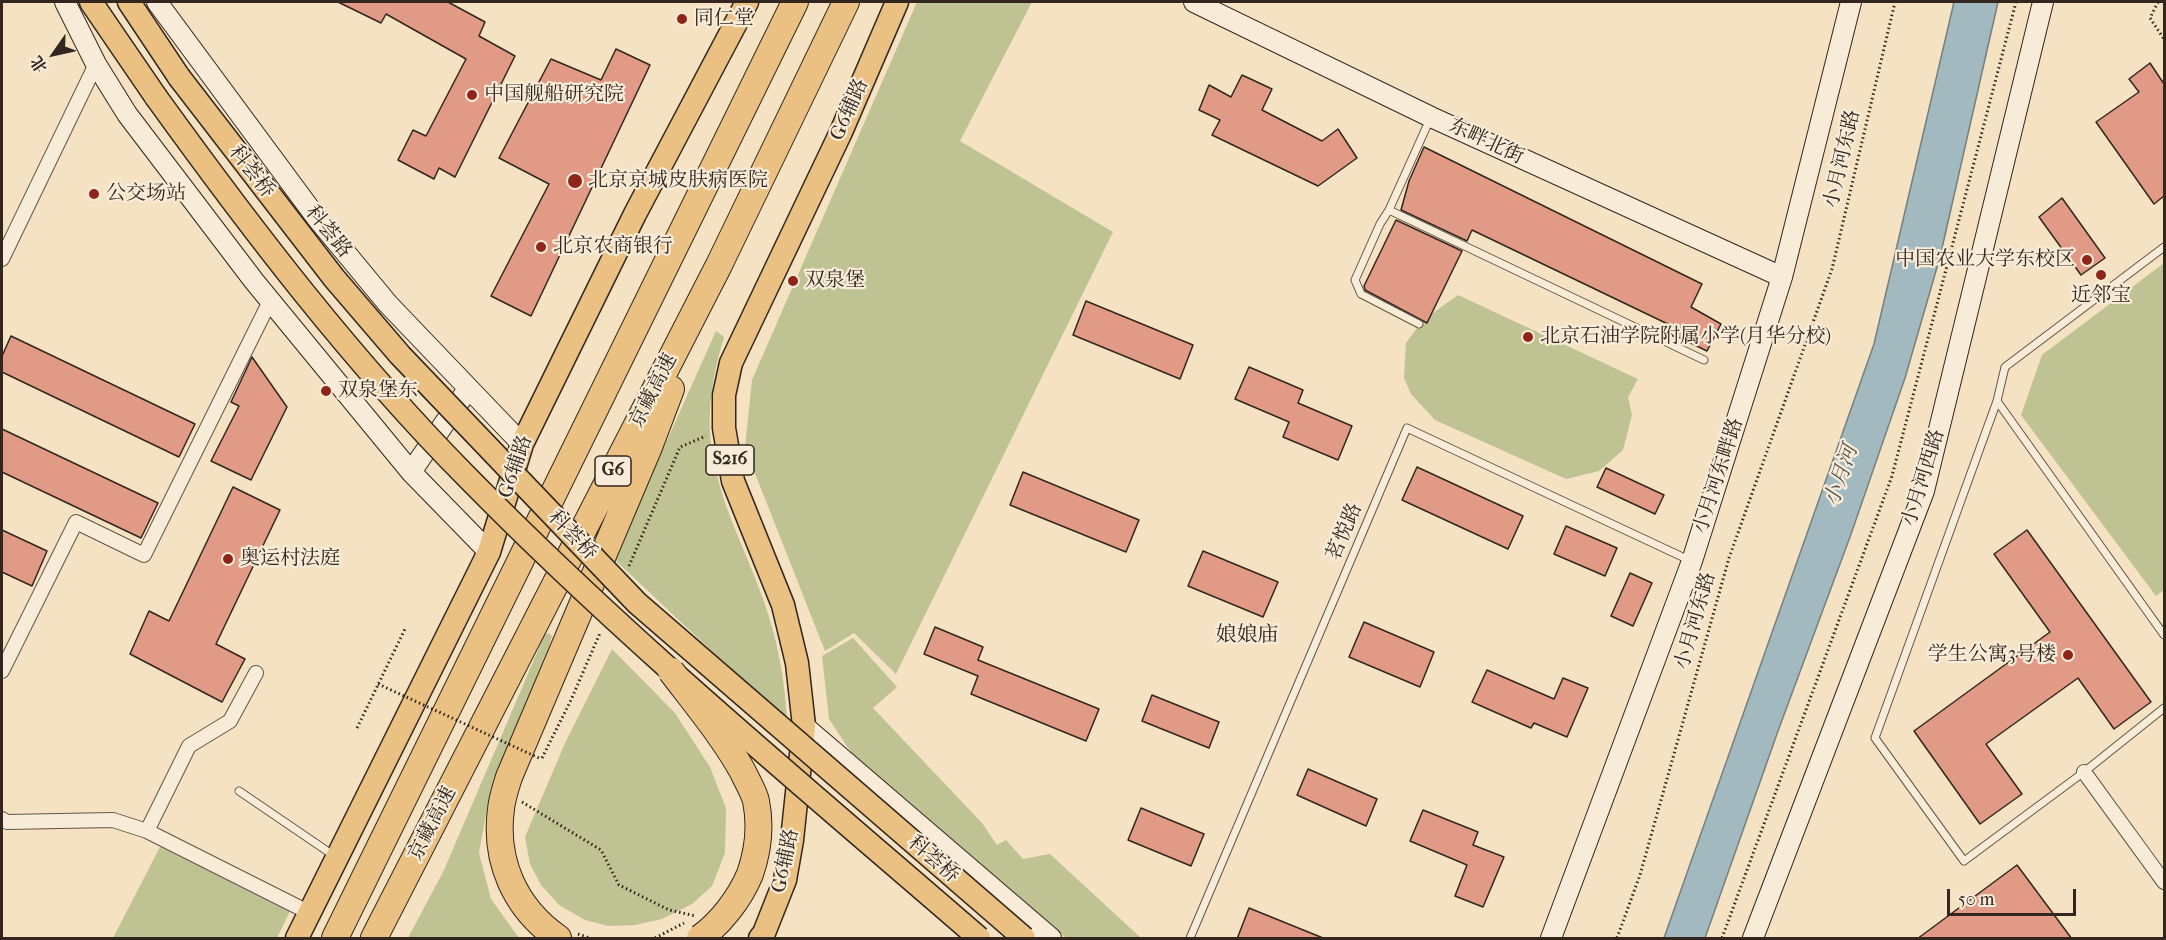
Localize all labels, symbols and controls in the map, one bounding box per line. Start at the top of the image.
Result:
place label: 同仁堂 [694,7,754,31]
marker: 同仁堂 [675,12,689,26]
north arrow [24,24,84,84]
text: 北 [26,52,51,76]
street label: G6辅路 [826,75,874,145]
place label: 中国舰船研究院 [484,83,624,107]
marker: 中国舰船研究院 [465,88,479,102]
street label: 小月河东路 [1820,108,1866,210]
street label: 东畔北街 [1445,114,1527,170]
street label: 科荟桥 [223,141,279,203]
place label: 北京京城皮肤病医院 [588,169,768,193]
marker: 北京京城皮肤病医院 [566,172,584,190]
place label: 公交场站 [106,182,186,206]
marker: 公交场站 [87,187,101,201]
street label: 科荟路 [300,201,356,263]
place label: 北京农商银行 [553,235,673,259]
marker: 北京农商银行 [534,240,548,254]
place label: 中国农业大学东校区 [1895,248,2075,272]
marker: 中国农业大学东校区 [2080,253,2094,267]
marker: 近邻宝 [2094,268,2108,282]
place label: 双泉堡 [805,269,865,293]
marker: 双泉堡 [786,274,800,288]
place label: 近邻宝 [2071,284,2131,308]
place label: 北京石油学院附属小学(月华分校) [1540,325,1831,349]
marker: 北京石油学院附属小学(月华分校) [1521,330,1535,344]
street label: 京藏高速 [625,350,683,432]
place label: 双泉堡东 [338,379,418,403]
marker: 双泉堡东 [319,384,333,398]
street label: 小月河东畔路 [1689,415,1749,537]
street label: 小月河西路 [1898,427,1950,529]
street label: G6辅路 [494,432,538,502]
water label: 小月河 [1820,442,1864,510]
road number: S216 [706,445,754,475]
road number: G6 [595,456,631,486]
street label: 茗悦路 [1322,500,1368,564]
street label: 科荟桥 [543,506,601,566]
place label: 奥运村法庭 [240,547,340,571]
marker: 奥运村法庭 [221,552,235,566]
street label: 小月河东路 [1671,570,1721,672]
district label: 娘娘庙 [1216,623,1278,649]
place label: 学生公寓3号楼 [1928,643,2056,667]
marker: 学生公寓3号楼 [2061,648,2075,662]
street label: 京藏高速 [404,783,462,865]
street label: G6辅路 [768,827,804,895]
street label: 科荟桥 [902,831,964,889]
scale bar [1950,877,2079,915]
text: 50 m [1958,889,1994,910]

